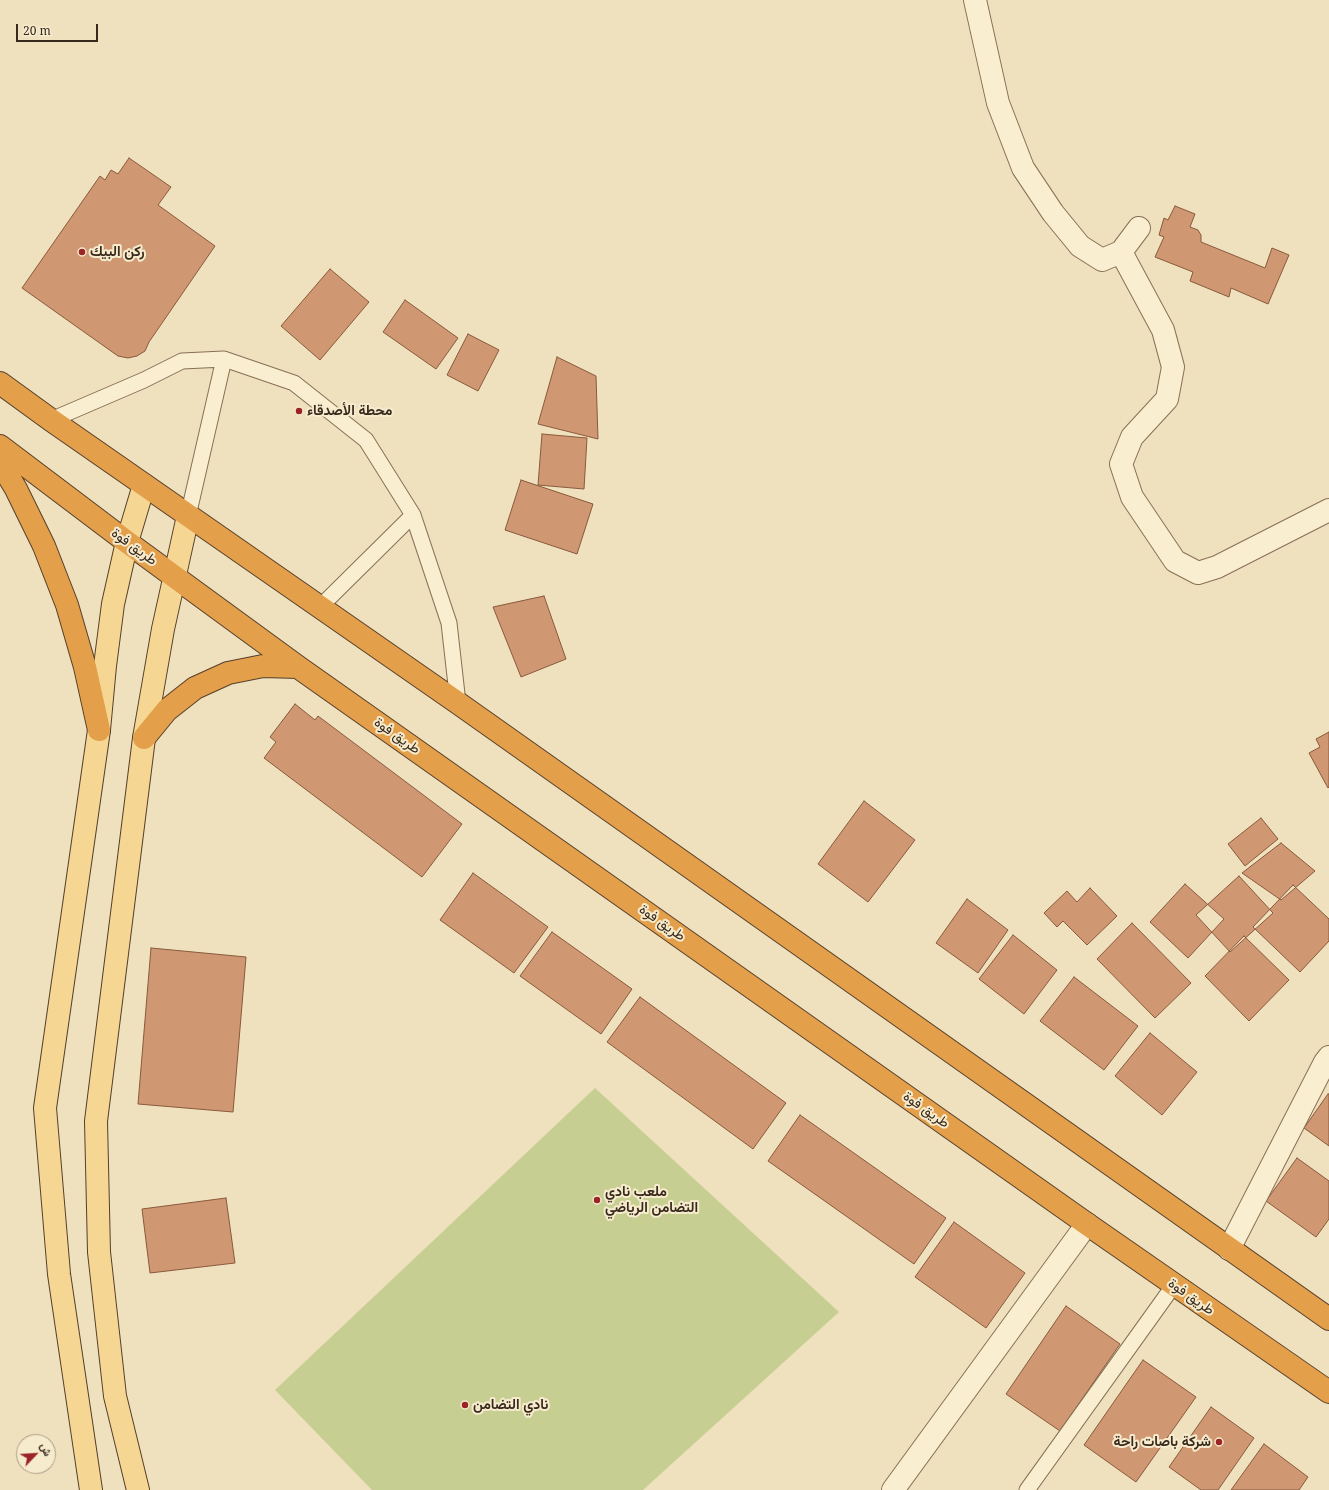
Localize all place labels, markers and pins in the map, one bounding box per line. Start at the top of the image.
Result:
place label: ركن البيك [90,244,145,260]
marker: ركن البيك [77,247,87,257]
place label: محطة الأصدقاء [307,403,392,419]
marker: محطة الأصدقاء [294,406,304,416]
place label: ملعب نادي التضامن الرياضي [605,1184,698,1216]
marker: ملعب نادي التضامن الرياضي [592,1195,602,1205]
place label: نادي التضامن [473,1397,548,1413]
marker: نادي التضامن [460,1400,470,1410]
place label: شركة باصات راحة [1113,1434,1211,1450]
marker: شركة باصات راحة [1214,1437,1224,1447]

